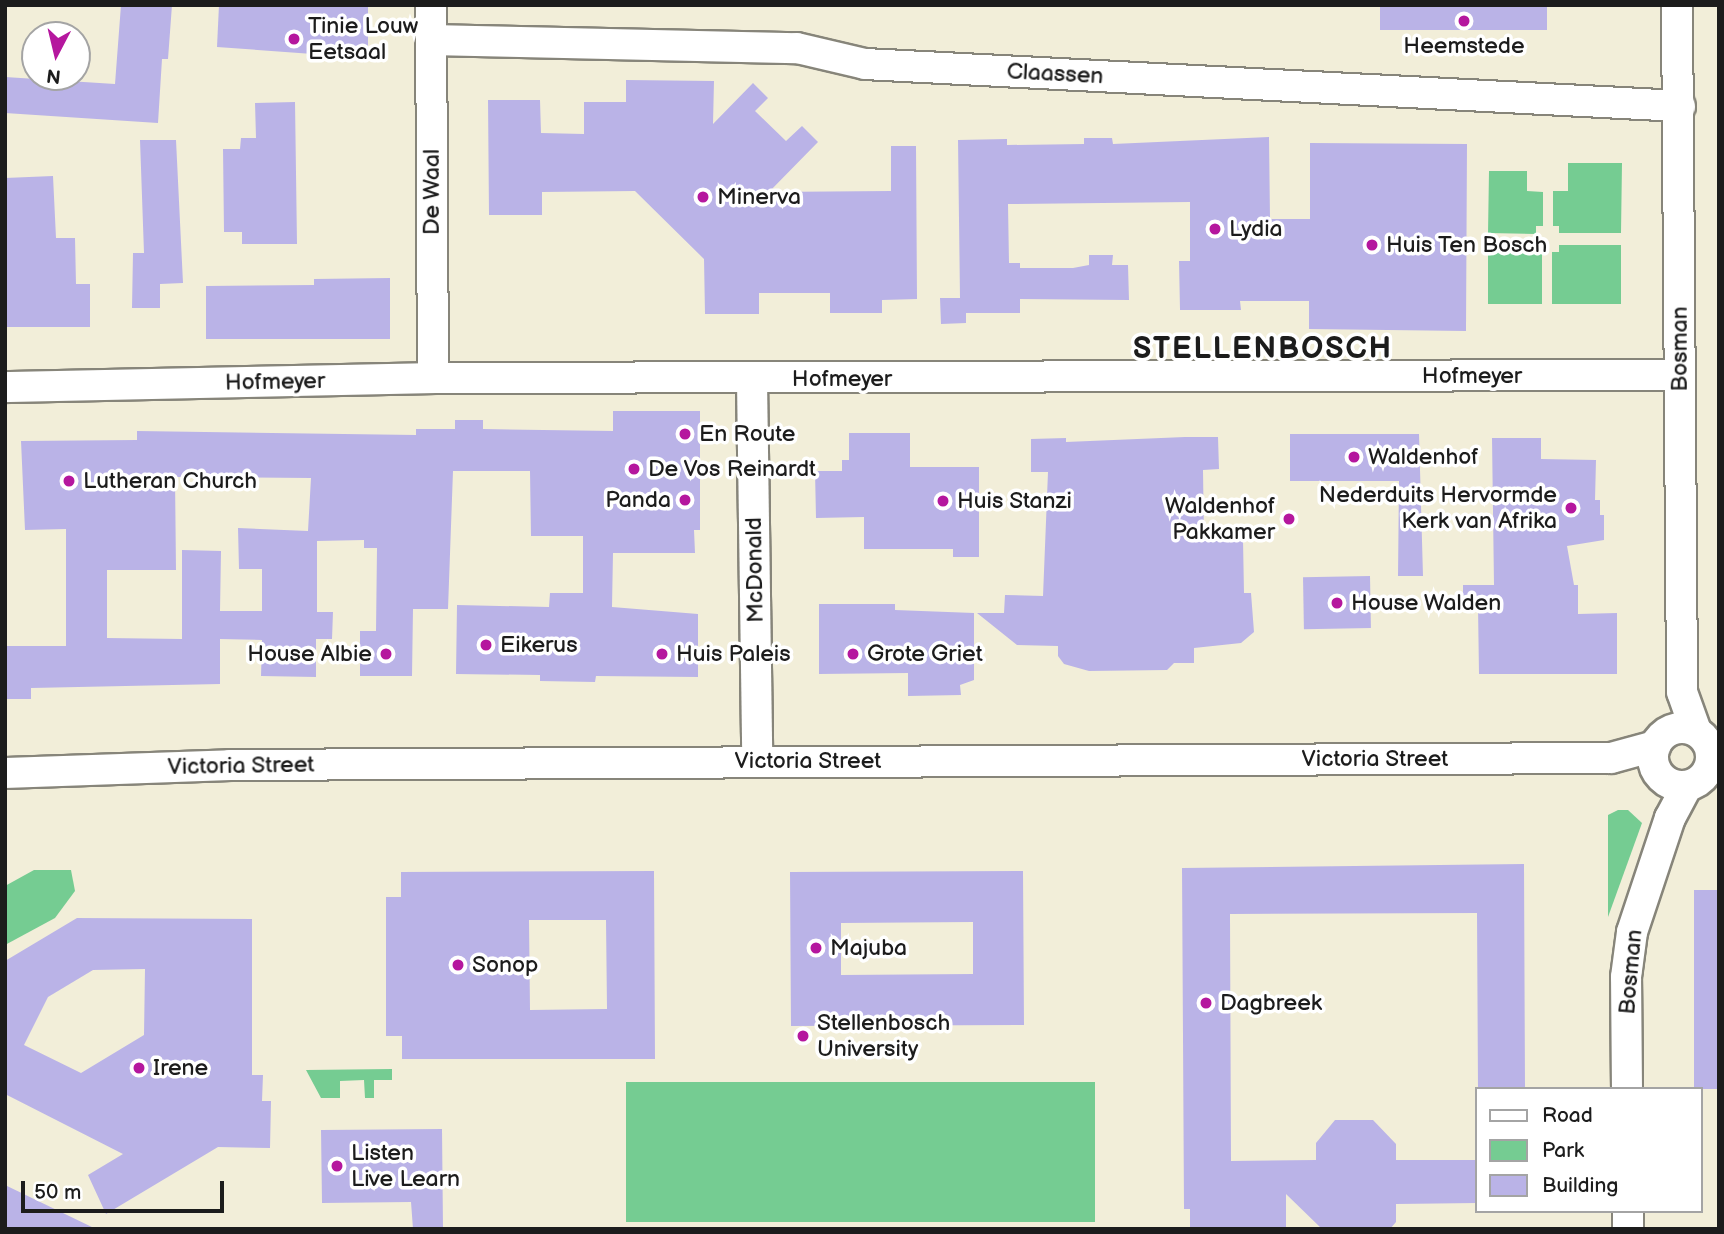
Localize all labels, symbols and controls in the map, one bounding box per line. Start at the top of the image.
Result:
place label: Tinie Louw Eetsaal [308,12,418,66]
marker: Heemstede [1456,13,1472,29]
north arrow [21,21,91,91]
marker: Tinie Louw Eetsaal [286,31,302,47]
place label: Heemstede [1403,32,1525,60]
street label: Claassen [1006,58,1104,90]
text: N [45,63,62,88]
street label: De Waal [418,148,446,236]
place label: Minerva [717,183,801,211]
marker: Minerva [695,189,711,205]
place label: Lydia [1229,215,1283,243]
marker: Lydia [1207,221,1223,237]
place label: Huis Ten Bosch [1386,231,1548,259]
marker: Huis Ten Bosch [1364,237,1380,253]
street label: Bosman [1666,306,1694,392]
district label: STELLENBOSCH [1135,331,1391,367]
street label: Hofmeyer [1422,362,1522,390]
street label: Hofmeyer [792,365,892,393]
street label: Hofmeyer [225,367,325,397]
place label: En Route [699,420,795,448]
marker: En Route [677,426,693,442]
place label: Waldenhof [1368,443,1478,471]
marker: Waldenhof [1346,449,1362,465]
place label: De Vos Reinardt [648,455,817,483]
marker: De Vos Reinardt [626,461,642,477]
place label: Lutheran Church [83,467,257,495]
marker: Lutheran Church [61,473,77,489]
place label: Nederduits Hervormde Kerk van Afrika [1319,481,1557,535]
place label: Panda [605,486,671,514]
place label: Huis Stanzi [957,487,1072,515]
marker: Panda [677,492,693,508]
place label: Waldenhof Pakkamer [1165,492,1275,546]
marker: Huis Stanzi [935,493,951,509]
marker: Nederduits Hervormde Kerk van Afrika [1563,500,1579,516]
marker: Waldenhof Pakkamer [1281,511,1297,527]
street label: McDonald [740,517,770,623]
place label: House Walden [1351,589,1502,617]
marker: House Walden [1329,595,1345,611]
place label: Eikerus [500,631,578,659]
marker: Eikerus [478,637,494,653]
place label: House Albie [247,640,372,668]
place label: Huis Paleis [676,640,791,668]
place label: Grote Griet [867,640,983,668]
marker: House Albie [378,646,394,662]
marker: Huis Paleis [654,646,670,662]
marker: Grote Griet [845,646,861,662]
street label: Victoria Street [1301,745,1449,773]
street label: Victoria Street [734,747,882,775]
street label: Victoria Street [167,751,315,781]
street label: Bosman [1614,928,1648,1016]
place label: Majuba [830,934,907,962]
marker: Majuba [808,940,824,956]
place label: Sonop [472,951,538,979]
marker: Sonop [450,957,466,973]
place label: Dagbreek [1220,989,1322,1017]
marker: Dagbreek [1198,995,1214,1011]
place label: Stellenbosch University [817,1009,950,1063]
marker: Stellenbosch University [795,1028,811,1044]
place label: Irene [153,1054,208,1082]
marker: Irene [131,1060,147,1076]
legend [1476,1087,1703,1213]
text: Road [1542,1103,1593,1128]
text: Park [1542,1138,1584,1163]
place label: Listen Live Learn [351,1139,460,1193]
marker: Listen Live Learn [329,1158,345,1174]
scale bar [24,1168,228,1212]
text: Building [1542,1173,1618,1198]
text: 50 m [34,1180,81,1205]

